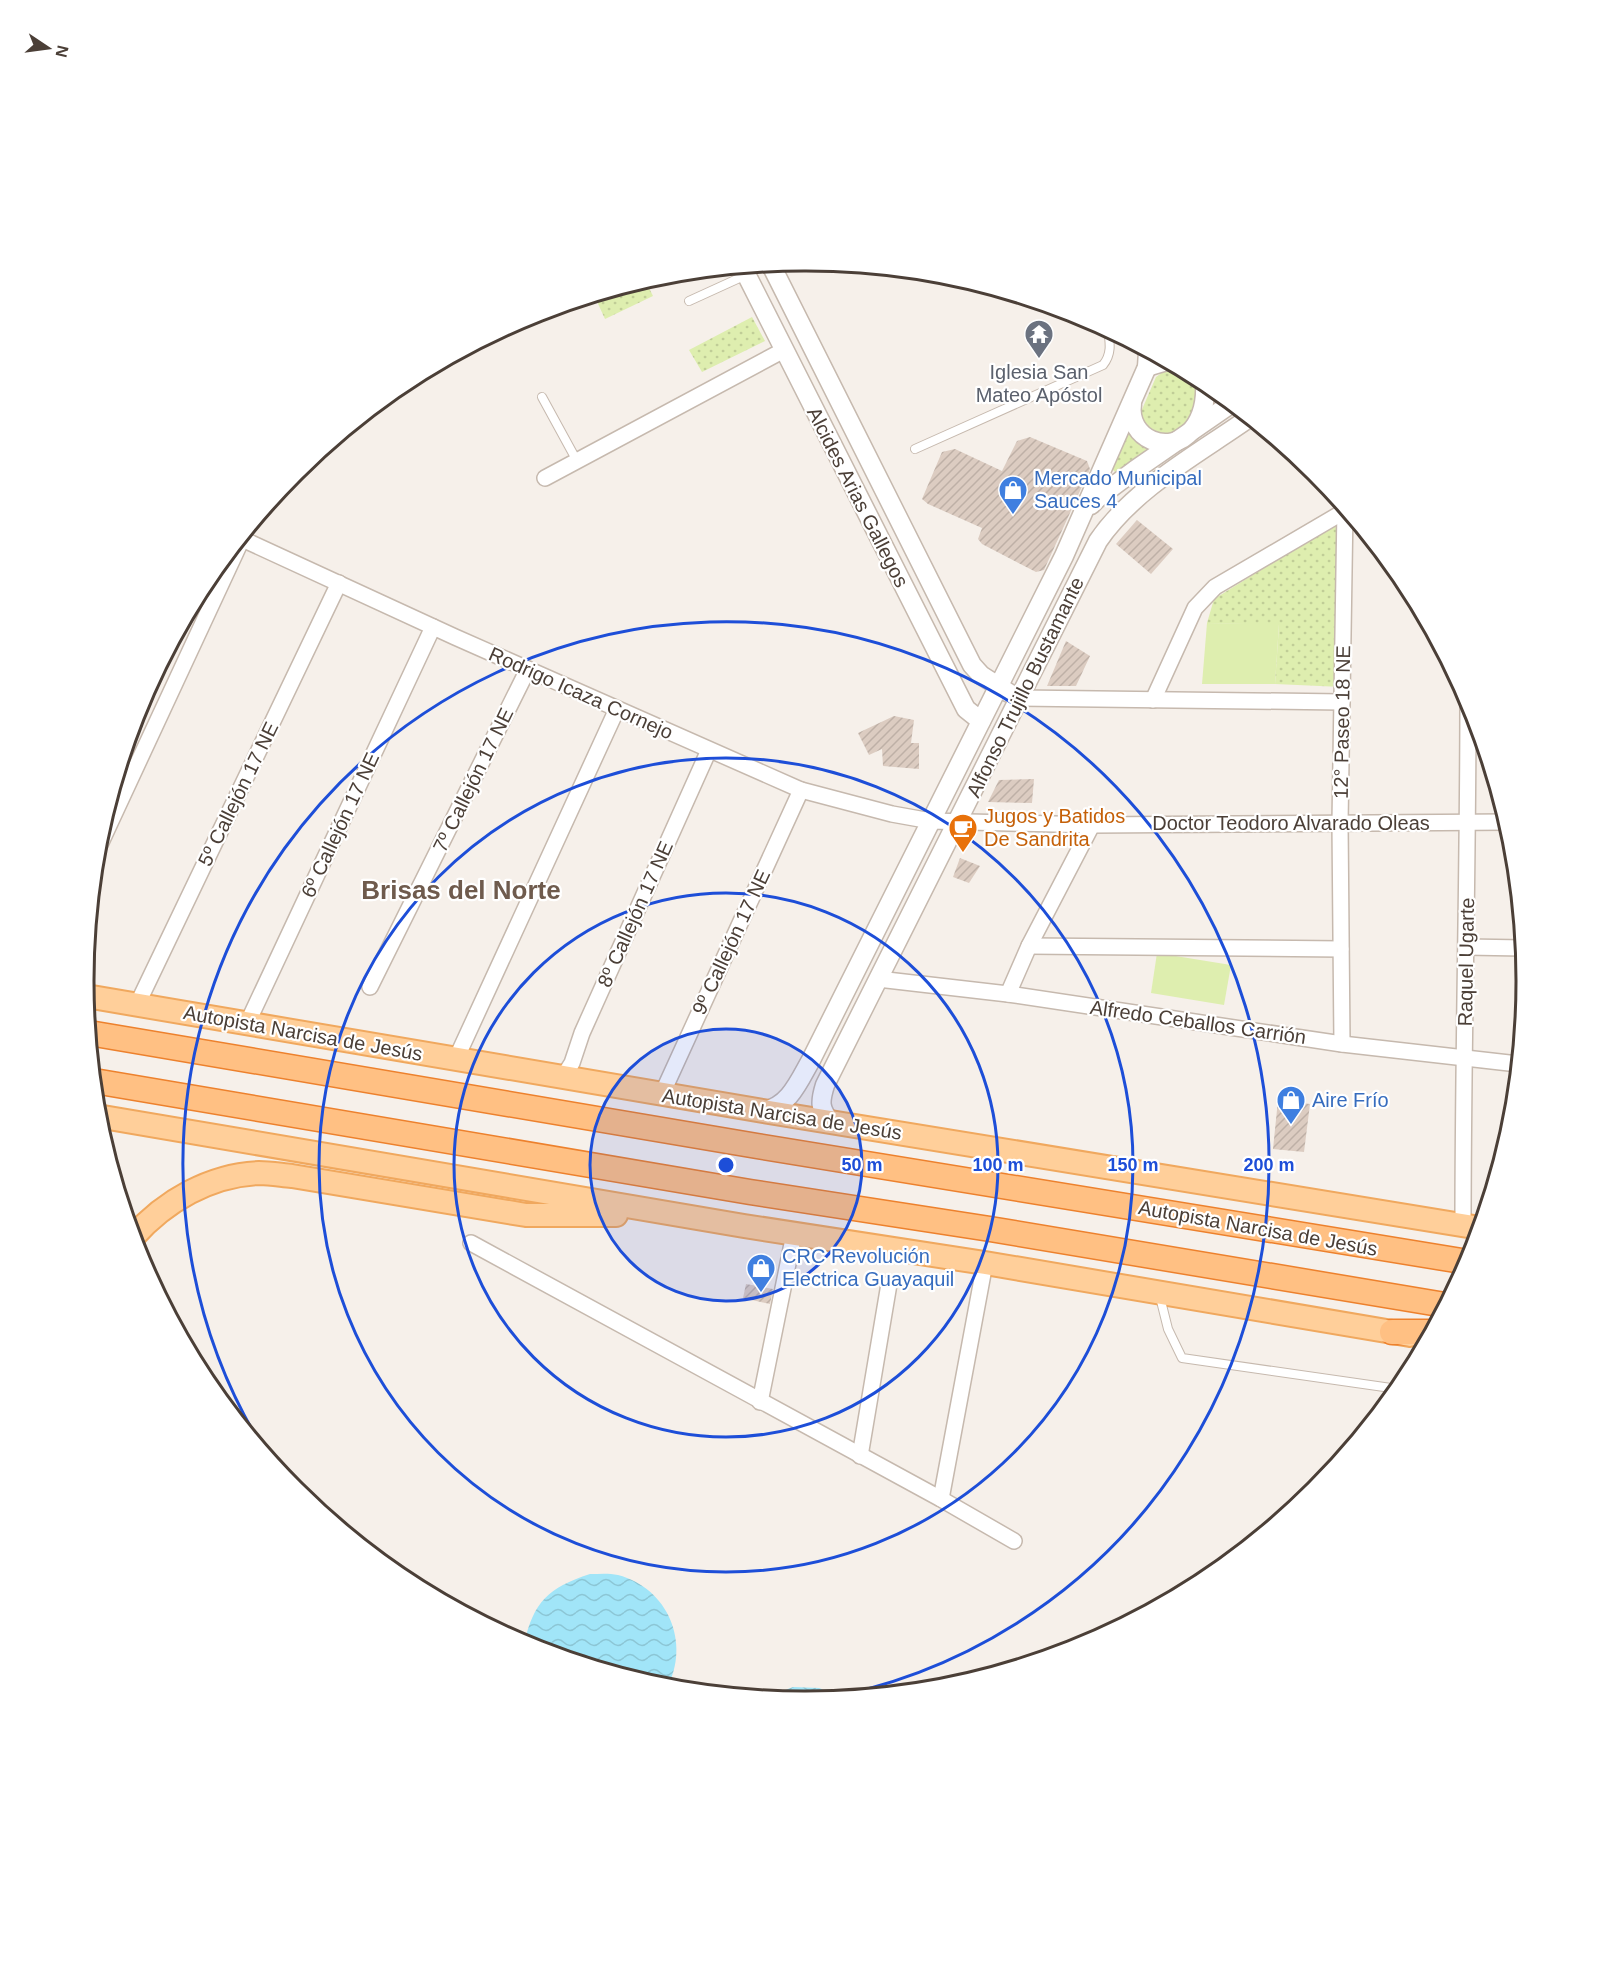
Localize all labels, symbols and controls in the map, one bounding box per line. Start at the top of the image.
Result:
north arrow [18,18,78,78]
text: N [53,44,72,59]
temple icon: Iglesia San Mateo Apóstol [1023,318,1055,360]
place label: Iglesia San Mateo Apóstol [976,361,1102,406]
street label: Alcides Arias Gallegos [803,403,913,591]
place label: Mercado Municipal Sauces 4 [1034,467,1202,512]
shop icon: Mercado Municipal Sauces 4 [997,474,1029,516]
street label: Alfonso Trujillo Bustamante [962,573,1088,801]
street label: Rodrigo Icaza Cornejo [486,642,676,744]
street label: 12° Paseo 18 NE [1330,645,1354,799]
street label: 7º Callejón 17 NE [429,704,517,856]
street label: 5º Callejón 17 NE [194,718,282,870]
street label: 6º Callejón 17 NE [297,749,383,901]
place label: Jugos y Batidos De Sandrita [984,805,1125,850]
cafe icon: Jugos y Batidos De Sandrita [947,812,979,854]
street label: Doctor Teodoro Alvarado Oleas [1152,812,1430,834]
street label: 8º Callejón 17 NE [593,838,677,990]
street label: 9º Callejón 17 NE [688,866,774,1018]
district label: Brisas del Norte [361,875,561,905]
street label: Raquel Ugarte [1454,897,1478,1027]
street label: Alfredo Ceballos Carrión [1089,996,1307,1048]
street label: Autopista Narcisa de Jesús [182,1001,424,1065]
street label: Autopista Narcisa de Jesús [661,1084,903,1144]
shop icon: Aire Frío [1275,1084,1307,1126]
place label: Aire Frío [1312,1089,1389,1111]
centre of rings [716,1155,736,1175]
text: 50 m [841,1155,883,1175]
text: 100 m [972,1155,1024,1175]
text: 150 m [1107,1155,1159,1175]
text: 200 m [1243,1155,1295,1175]
street label: Autopista Narcisa de Jesús [1137,1196,1379,1260]
place label: CRC Revolución Electrica Guayaquil [782,1245,954,1290]
shop icon: CRC Revolución Electrica Guayaquil [745,1252,777,1294]

